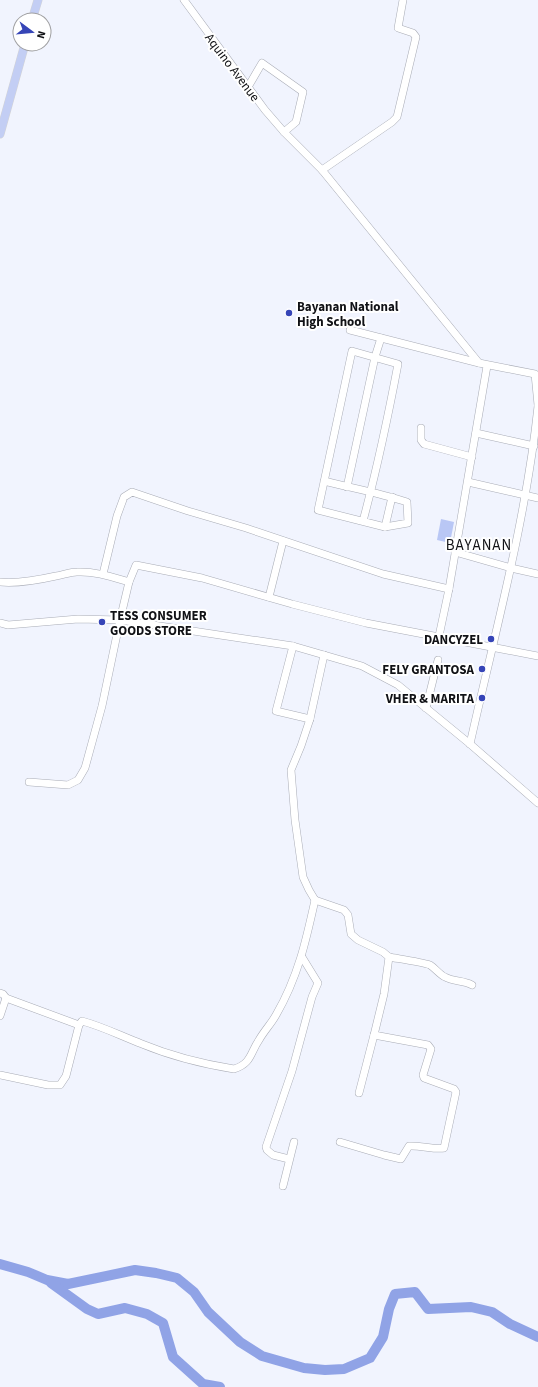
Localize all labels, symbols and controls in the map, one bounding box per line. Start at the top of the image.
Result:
north arrow [12,12,52,52]
text: N [33,29,49,40]
street label: Aquino Avenue [201,30,264,106]
place label: Bayanan National High School [297,298,399,331]
marker: Bayanan National High School [284,308,294,318]
district label: BAYANAN [446,535,512,556]
place label: TESS CONSUMER GOODS STORE [110,607,207,640]
marker: TESS CONSUMER GOODS STORE [97,617,107,627]
place label: DANCYZEL [424,631,483,649]
marker: DANCYZEL [486,634,496,644]
place label: FELY GRANTOSA [382,661,475,679]
marker: FELY GRANTOSA [477,664,487,674]
place label: VHER & MARITA [385,690,475,708]
marker: VHER & MARITA [477,693,487,703]

